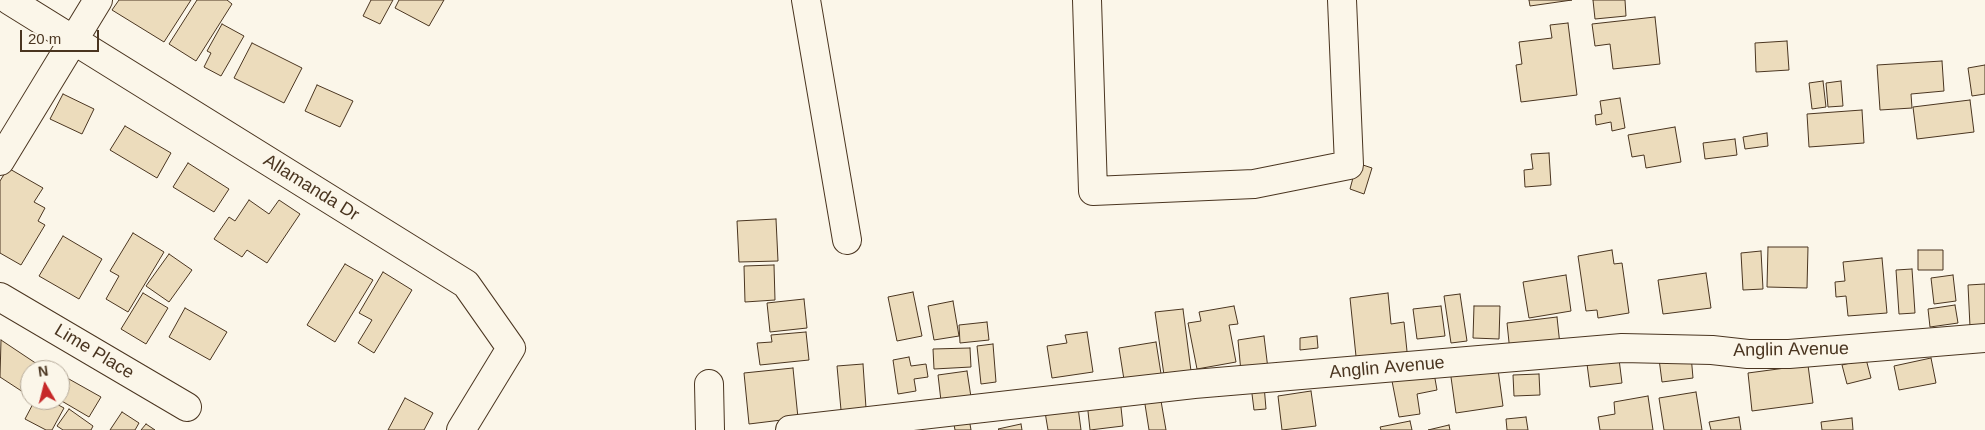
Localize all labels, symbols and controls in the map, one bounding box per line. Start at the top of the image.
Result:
scale bar [22,20,101,52]
text: 20 m [28,30,61,47]
street label: Allamanda Dr [259,150,363,226]
street label: Lime Place [50,320,138,384]
street label: Anglin Avenue [1733,338,1849,362]
street label: Anglin Avenue [1328,352,1446,384]
north arrow [20,360,70,410]
text: N [37,363,49,380]

